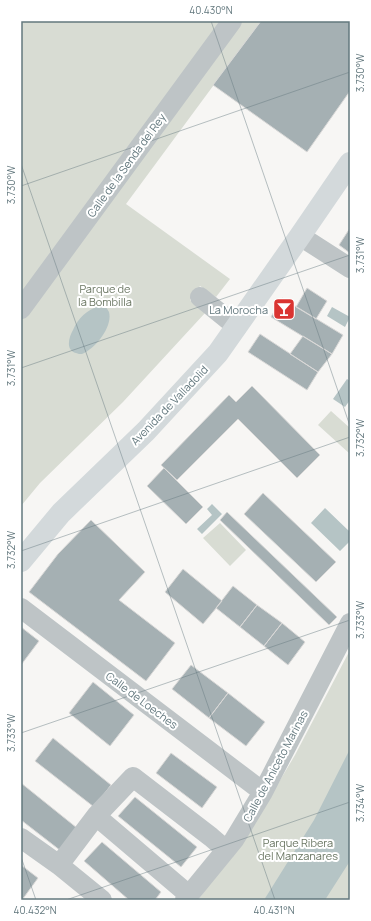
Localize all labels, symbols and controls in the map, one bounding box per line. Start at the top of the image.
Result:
text: 40.430°N [189,3,233,17]
text: 3.730°W [353,53,367,92]
street label: Calle de la Senda del Rey [83,110,169,220]
text: 3.730°W [4,165,18,204]
text: 3.731°W [353,236,367,273]
park label: Parque de la Bombilla [78,281,132,309]
bar icon: La Morocha [271,296,297,322]
place label: La Morocha [209,302,268,317]
text: 3.731°W [4,349,18,386]
street label: Avenida de Valladolid [127,362,211,448]
text: 3.732°W [353,418,367,457]
text: 3.732°W [4,530,18,569]
text: 3.733°W [353,600,367,639]
street label: Calle de Loeches [103,668,181,732]
street label: Calle de Aniceto Marinas [239,707,311,824]
text: 3.733°W [4,713,18,752]
text: 3.734°W [353,783,367,822]
park label: Parque Ribera del Manzanares [258,835,338,863]
text: 40.432°N [13,903,57,917]
text: 40.431°N [253,903,295,917]

